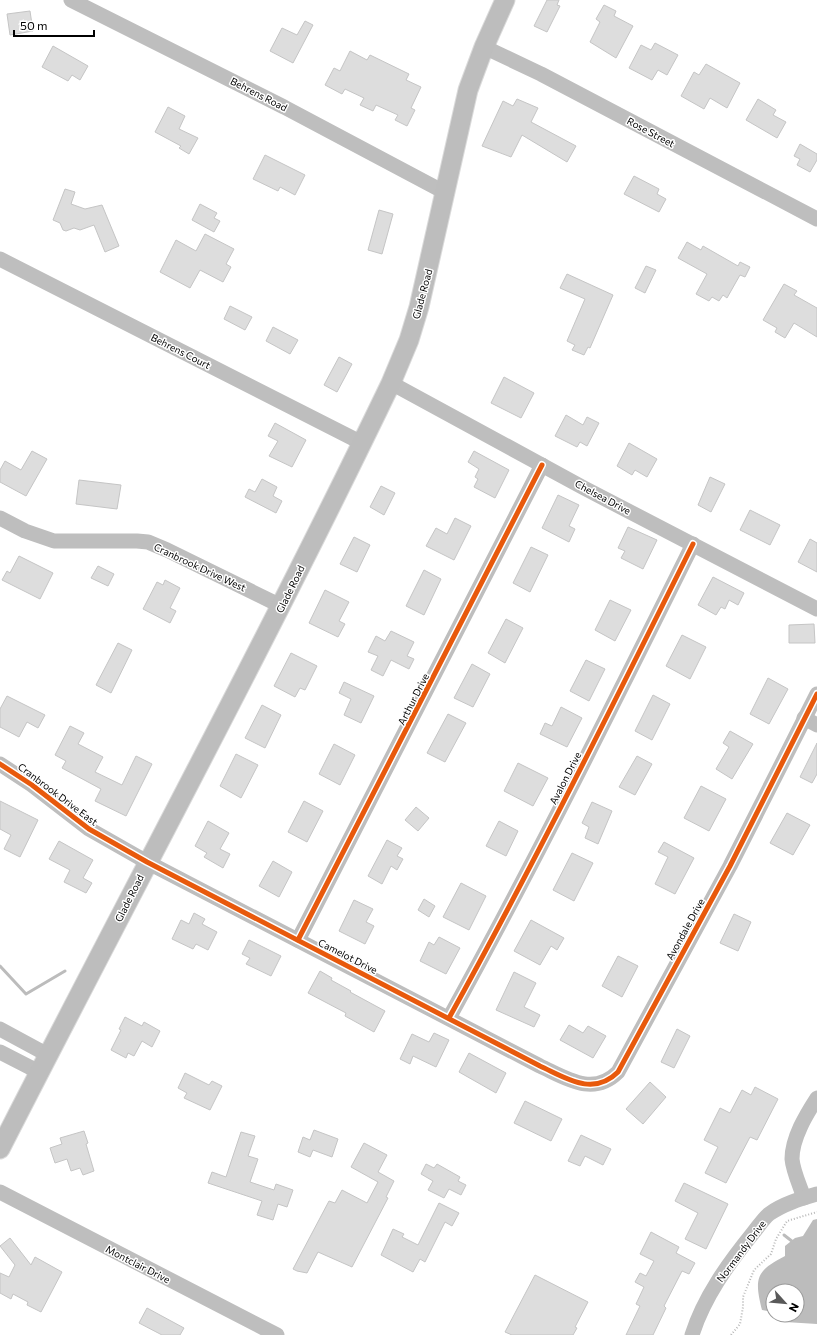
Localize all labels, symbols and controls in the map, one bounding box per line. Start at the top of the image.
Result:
scale bar [14,12,94,38]
text: 50 m [20,18,48,32]
street label: Behrens Road [229,75,290,114]
street label: Rose Street [625,114,677,150]
street label: Glade Road [410,267,435,320]
street label: Behrens Court [149,331,213,371]
street label: Chelsea Drive [573,477,633,517]
street label: Cranbrook Drive West [152,540,248,594]
street label: Glade Road [273,563,307,615]
street label: Arthur Drive [395,671,431,727]
street label: Avalon Drive [547,750,583,806]
street label: Cranbrook Drive East [16,760,100,828]
street label: Glade Road [112,872,146,924]
street label: Avondale Drive [663,896,707,962]
street label: Camelot Drive [316,936,380,976]
street label: Normandy Drive [714,1218,768,1284]
street label: Montclair Drive [104,1243,172,1285]
north arrow [765,1283,805,1323]
text: N [787,1301,802,1314]

